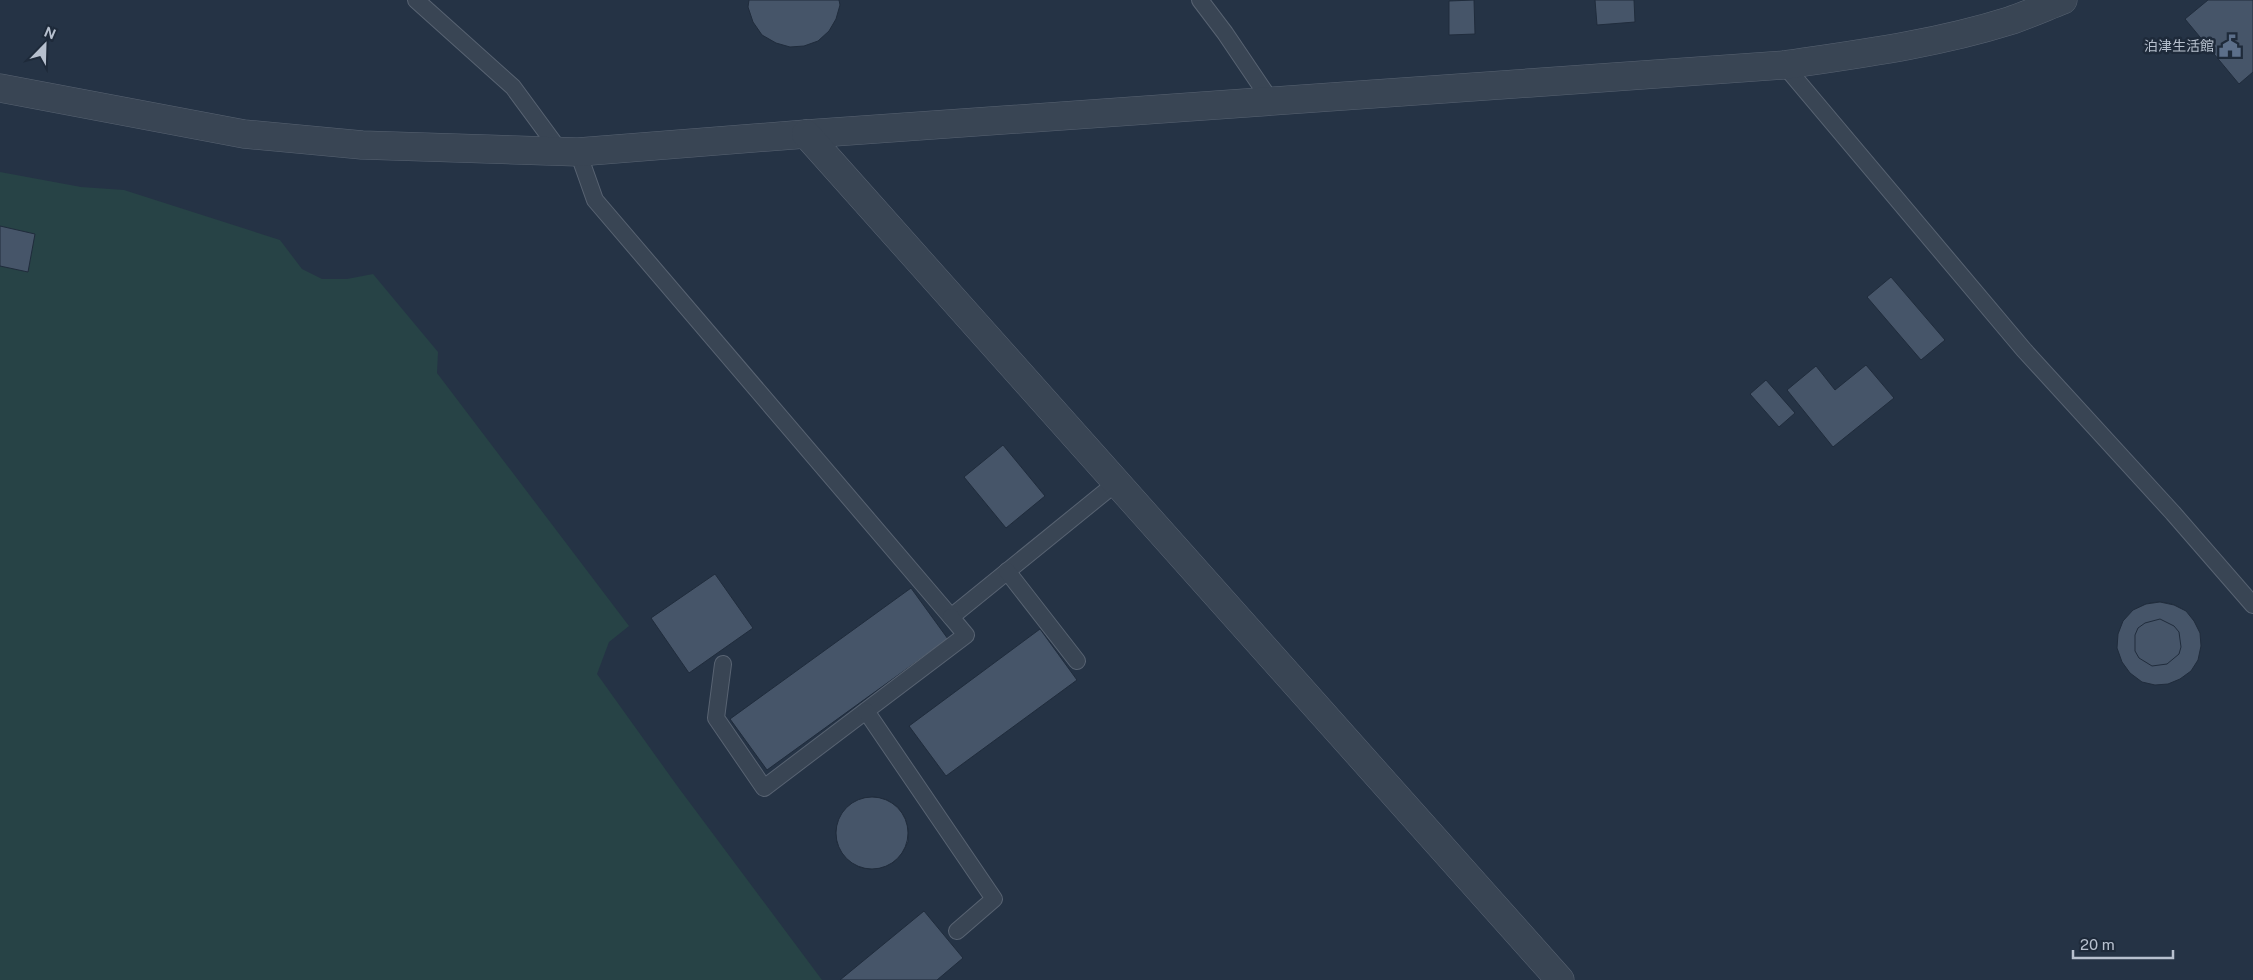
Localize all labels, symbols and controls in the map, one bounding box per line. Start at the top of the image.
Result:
north arrow [20,20,70,70]
text: N [42,24,58,43]
public building icon: 泊津生活館 [2217,33,2243,59]
place label: 泊津生活館 [2144,38,2214,54]
scale bar [2073,928,2173,960]
text: 20 m [2080,936,2115,953]

